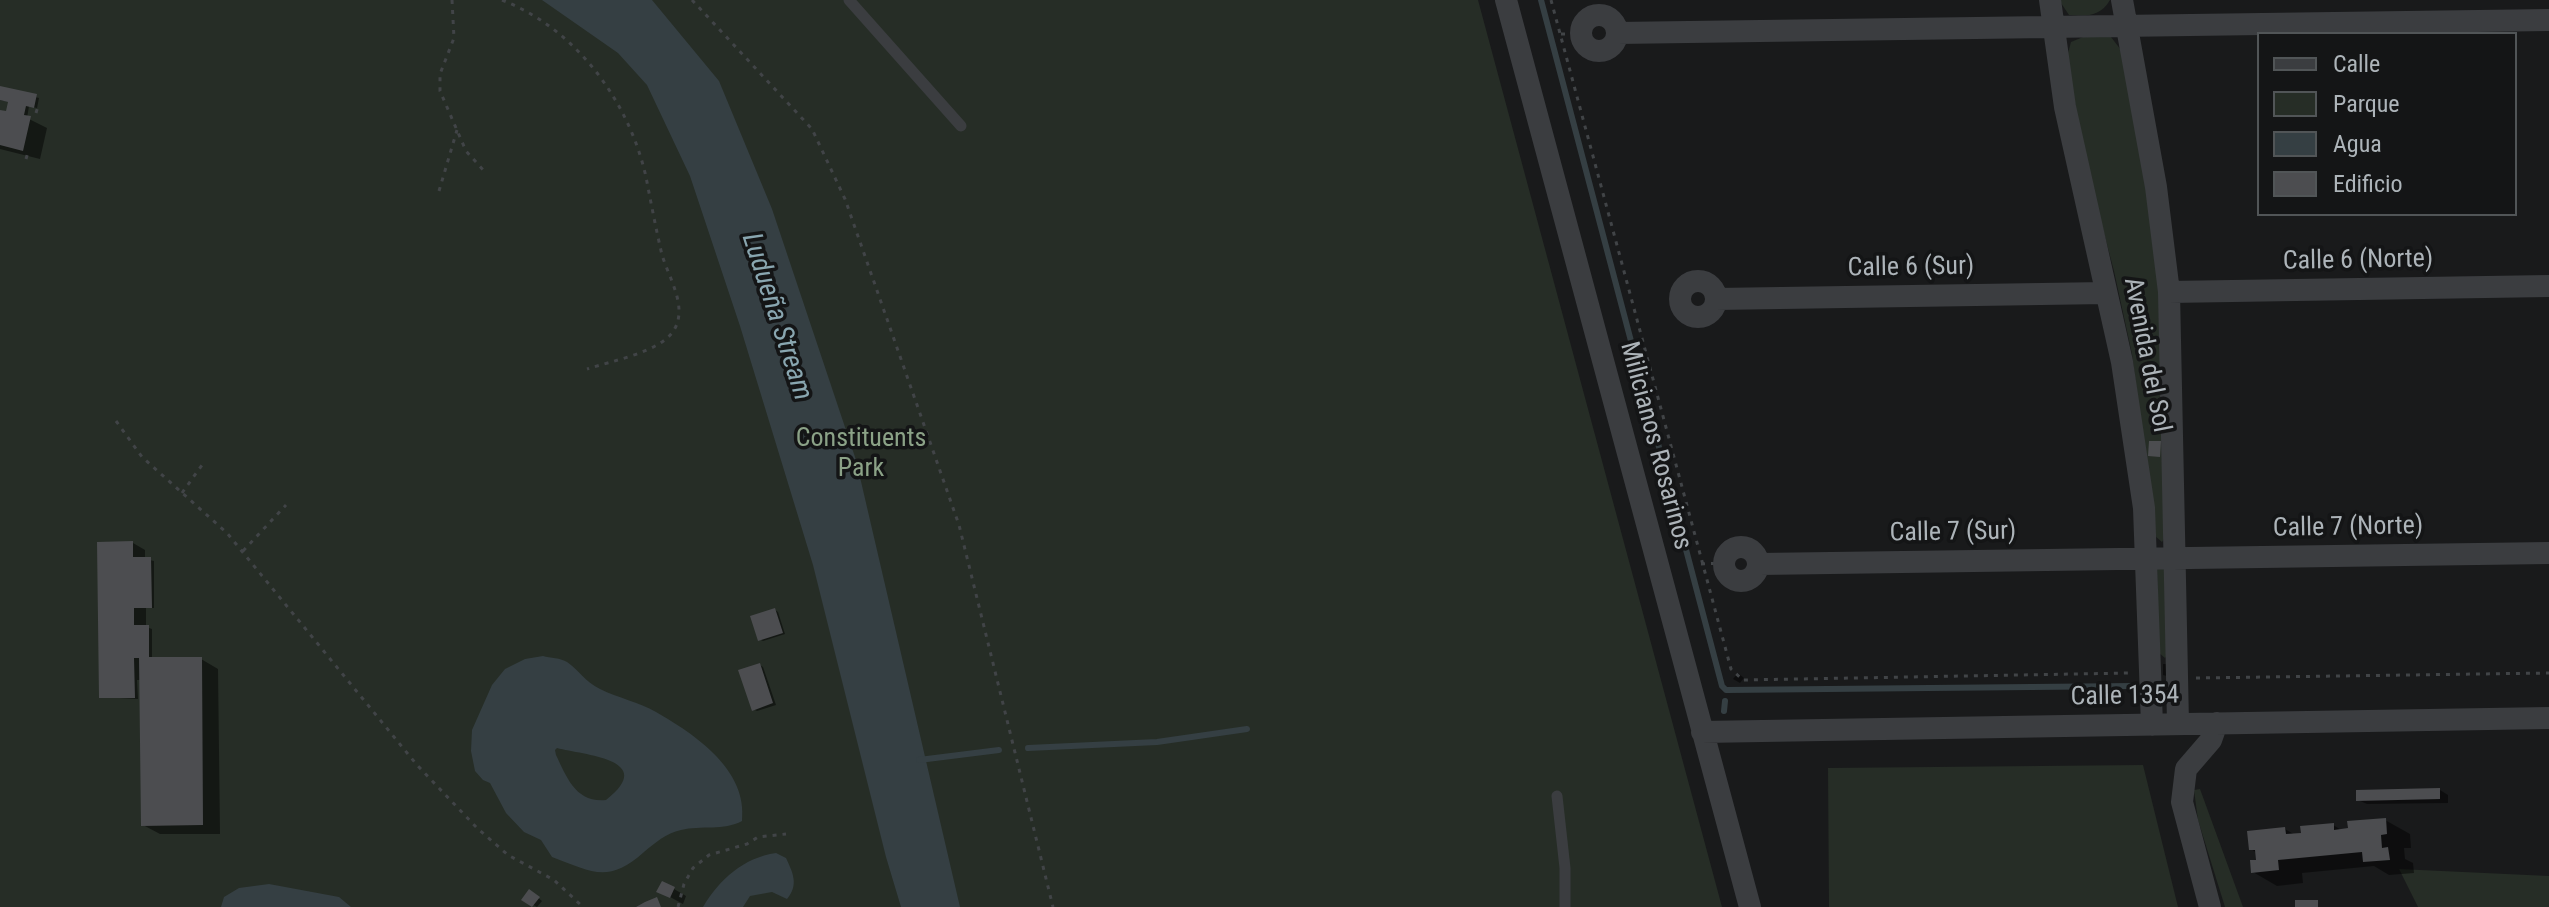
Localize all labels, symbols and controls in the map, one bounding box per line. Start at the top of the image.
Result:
legend [2257,32,2517,216]
text: Calle [2333,50,2380,78]
text: Parque [2333,90,2400,118]
text: Agua [2333,130,2382,158]
text: Edificio [2333,170,2403,198]
water label: Ludueña Stream [733,229,819,405]
street label: Calle 6 (Norte) [2283,244,2433,278]
street label: Calle 6 (Sur) [1847,251,1975,285]
street label: Avenida del Sol [2116,275,2176,435]
street label: Milicianos Rosarinos [1612,339,1698,553]
park label: Constituents Park [796,423,926,484]
street label: Calle 7 (Norte) [2273,511,2423,545]
street label: Calle 7 (Sur) [1889,516,2017,550]
street label: Calle 1354 [2070,680,2180,714]

